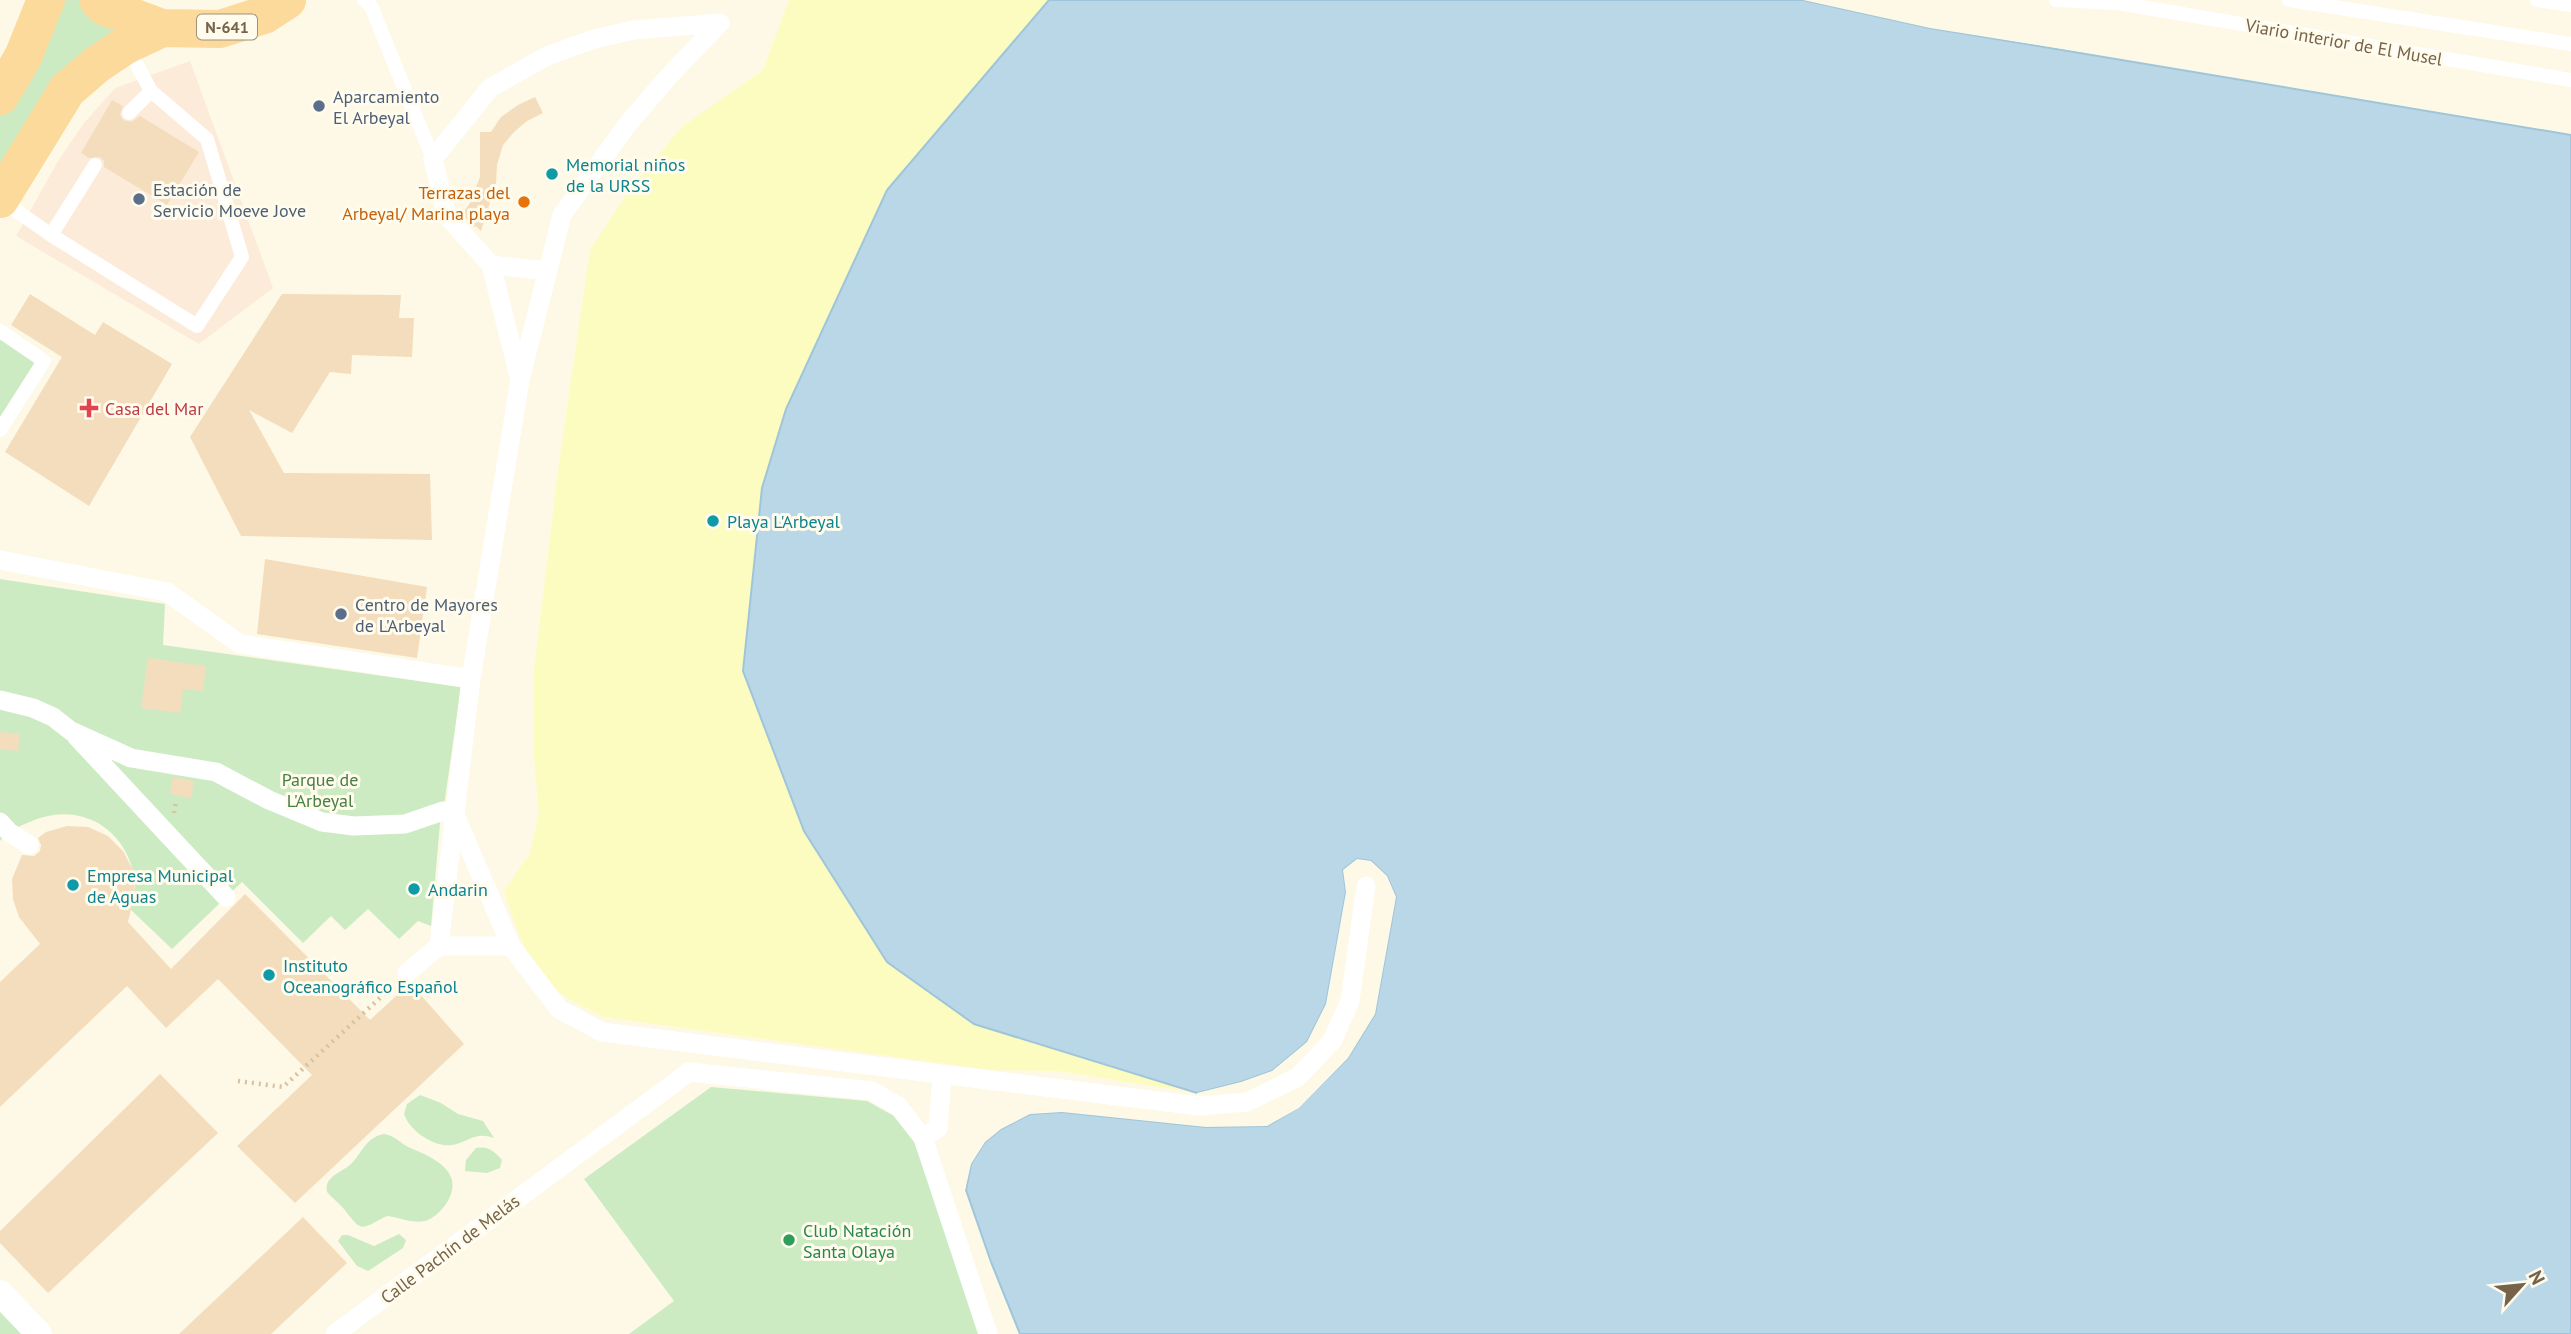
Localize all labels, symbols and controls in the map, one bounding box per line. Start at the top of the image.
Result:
street label: Viario interior de El Musel [2243,13,2445,71]
road number: N-641 [197,15,257,40]
place label: Aparcamiento El Arbeyal [333,85,439,129]
marker: Aparcamiento El Arbeyal [311,98,327,114]
place label: Memorial niños de la URSS [566,153,685,197]
marker: Memorial niños de la URSS [544,166,560,182]
place label: Estación de Servicio Moeve Jove [153,178,306,222]
place label: Terrazas del Arbeyal/ Marina playa [342,181,511,225]
marker: Estación de Servicio Moeve Jove [131,191,147,207]
marker: Terrazas del Arbeyal/ Marina playa [516,194,532,210]
place label: Casa del Mar [105,397,203,420]
marker: Casa del Mar [79,398,99,418]
place label: Playa L'Arbeyal [727,510,841,533]
marker: Playa L'Arbeyal [705,513,721,529]
place label: Centro de Mayores de L'Arbeyal [355,593,498,637]
marker: Centro de Mayores de L'Arbeyal [333,606,349,622]
park label: Parque de L'Arbeyal [282,768,358,812]
place label: Empresa Municipal de Aguas [87,864,234,908]
marker: Empresa Municipal de Aguas [65,877,81,893]
place label: Andarin [428,878,488,901]
marker: Andarin [406,881,422,897]
place label: Instituto Oceanográfico Español [283,954,459,998]
marker: Instituto Oceanográfico Español [261,967,277,983]
street label: Calle Pachín de Melás [376,1189,524,1309]
place label: Club Natación Santa Olaya [803,1219,911,1263]
marker: Club Natación Santa Olaya [781,1232,797,1248]
north arrow [2487,1250,2557,1320]
text: N [2524,1266,2551,1288]

